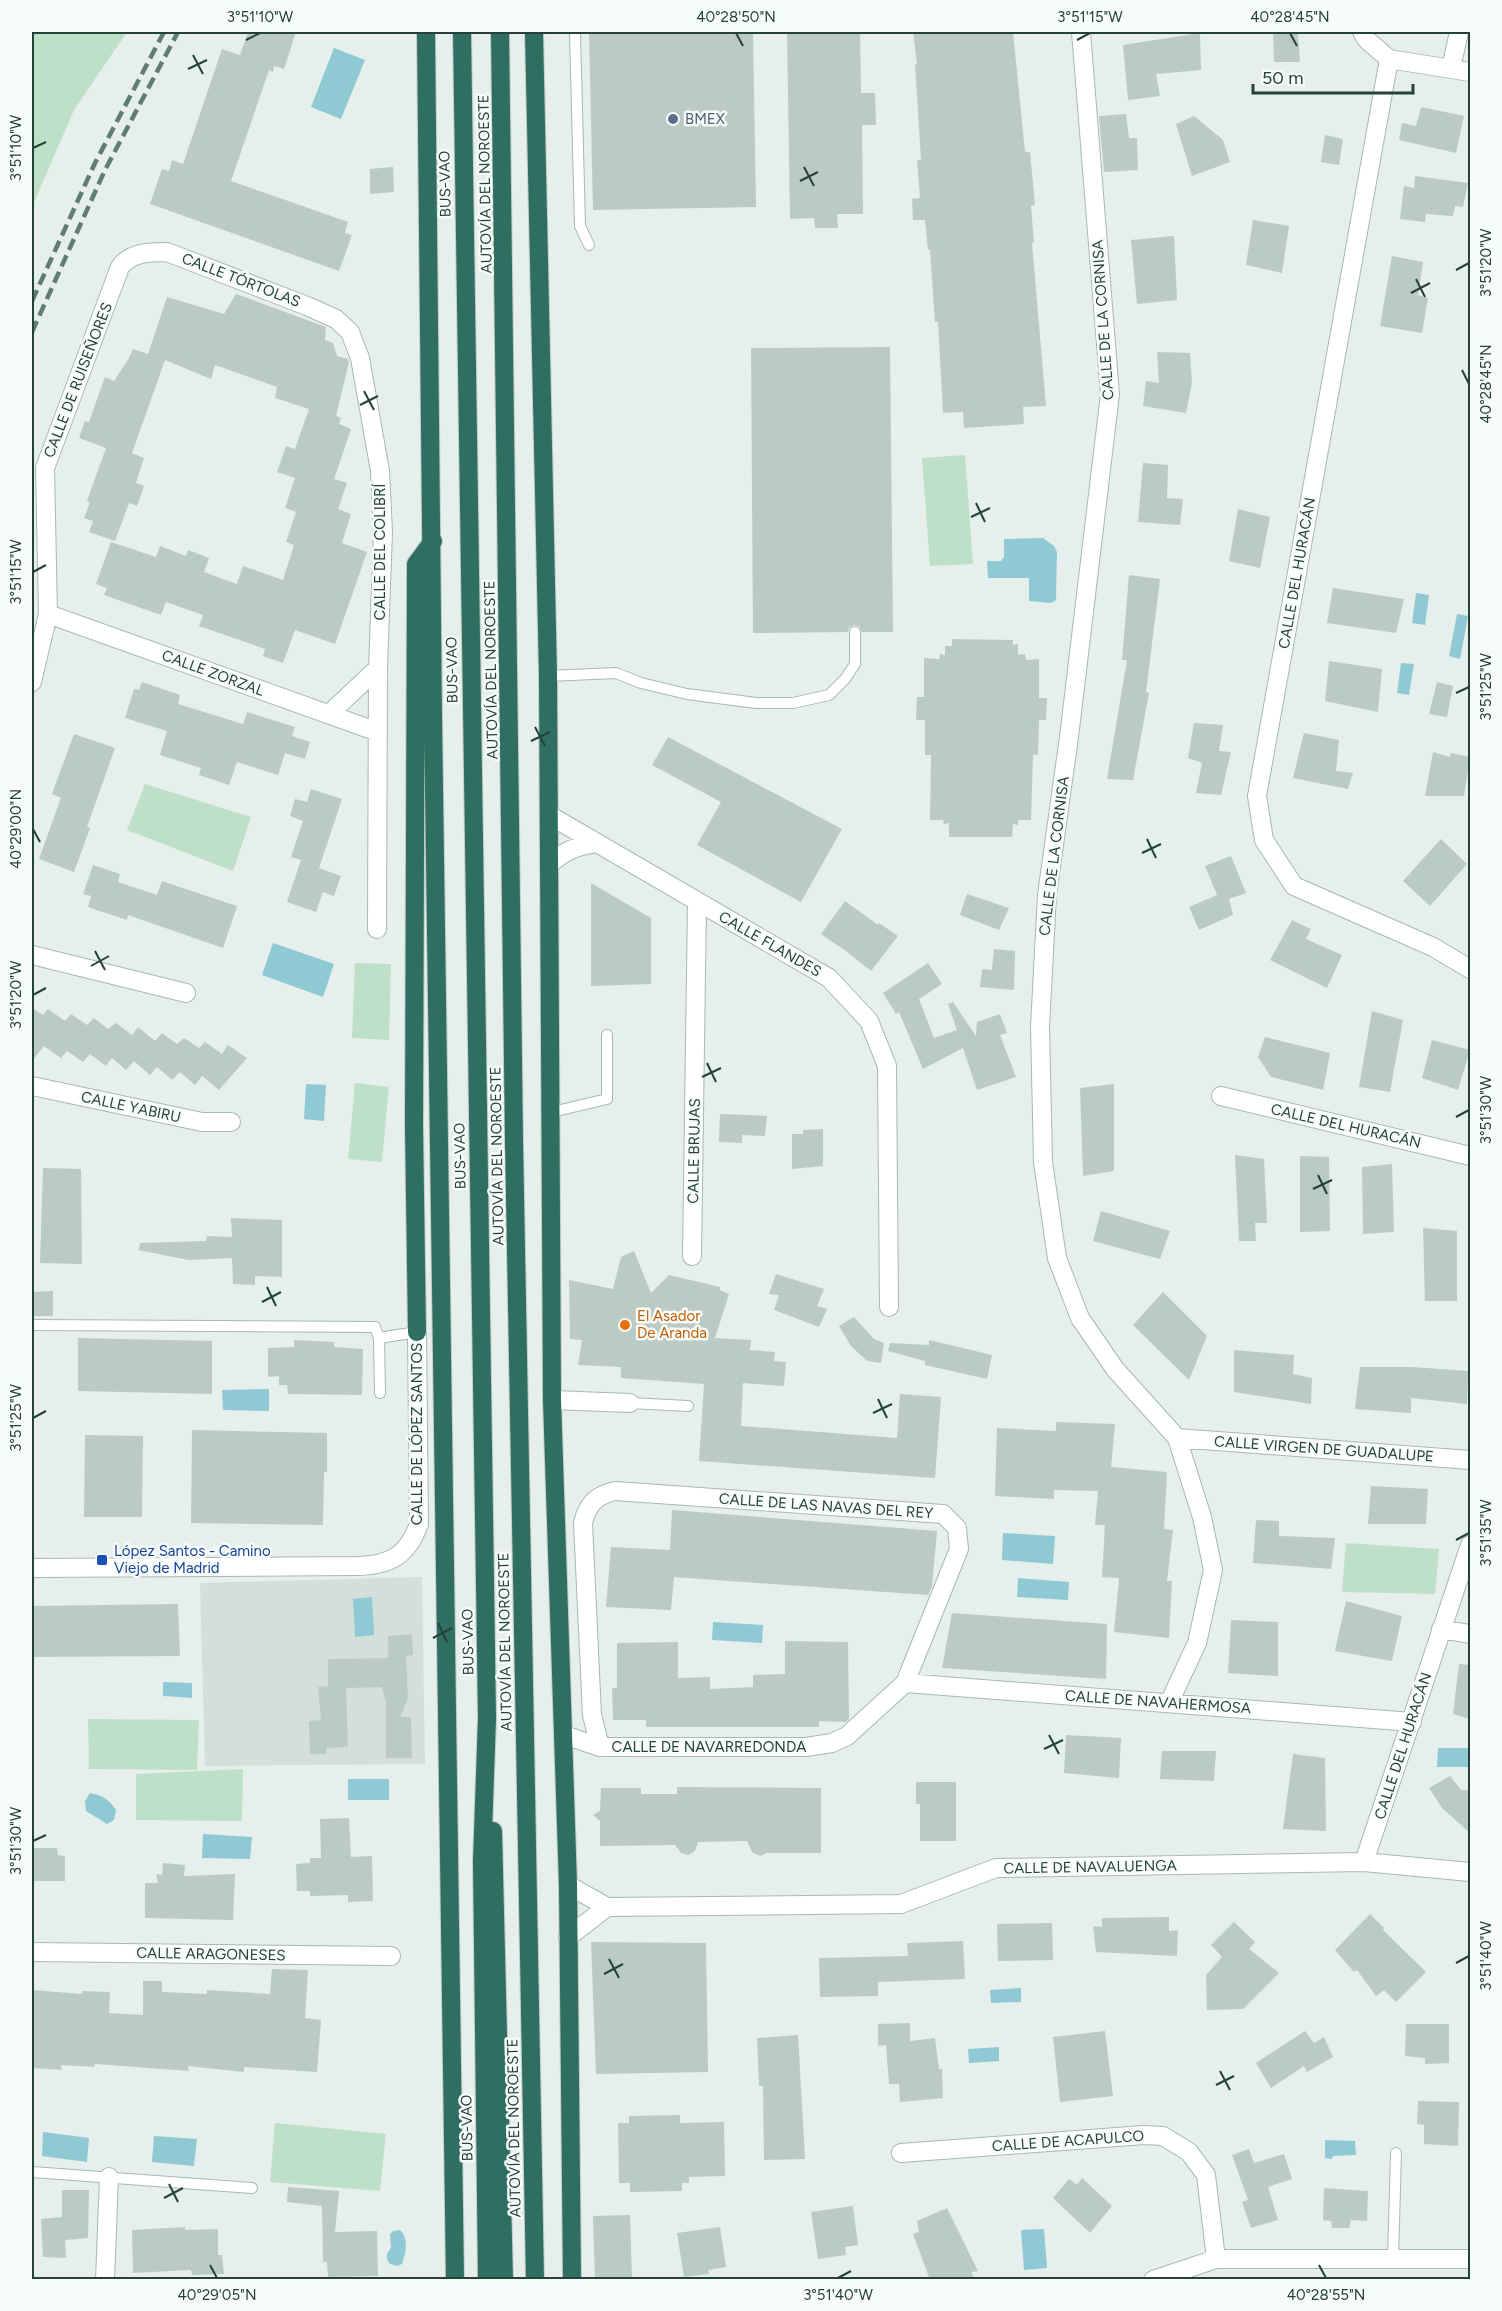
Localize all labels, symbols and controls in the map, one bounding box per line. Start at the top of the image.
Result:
text: 3°51'10"W [227,8,294,26]
text: 40°28'50"N [696,8,776,26]
text: 3°51'15"W [1057,8,1123,26]
text: 40°28'45"N [1250,8,1330,26]
scale bar [1253,57,1414,95]
text: 50 m [1262,67,1304,89]
street label: AUTOVÍA DEL NOROESTE [474,94,496,274]
place label: BMEX [685,110,726,128]
marker: BMEX [666,112,680,126]
text: 3°51'10"W [7,114,25,181]
street label: BUS-VAO [435,151,455,217]
text: 3°51'20"W [1477,228,1495,297]
street label: CALLE DE LA CORNISA [1088,239,1118,401]
street label: CALLE TÓRTOLAS [179,249,303,311]
street label: CALLE DE RUISEÑORES [40,300,116,460]
text: 40°28'45"N [1477,344,1495,424]
street label: CALLE DEL COLIBRÍ [371,483,389,620]
street label: CALLE DEL HURACÁN [1275,496,1319,650]
text: 3°51'15"W [7,539,25,605]
street label: AUTOVÍA DEL NOROESTE [480,580,502,760]
street label: BUS-VAO [442,637,462,703]
street label: CALLE ZORZAL [159,646,267,700]
text: 3°51'25"W [1477,653,1495,721]
street label: CALLE DE LA CORNISA [1035,775,1073,937]
text: 40°29'00"N [7,789,25,869]
street label: CALLE FLANDES [716,907,824,981]
text: 3°51'20"W [7,960,25,1029]
street label: AUTOVÍA DEL NOROESTE [486,1066,508,1246]
text: 3°51'30"W [1477,1075,1495,1144]
street label: CALLE YABIRU [79,1088,183,1126]
street label: CALLE BRUJAS [684,1098,704,1204]
street label: CALLE DEL HURACÁN [1269,1100,1423,1152]
street label: BUS-VAO [450,1123,470,1189]
place label: El Asador De Aranda [637,1307,707,1342]
marker: El Asador De Aranda [618,1318,632,1332]
street label: CALLE DE LÓPEZ SANTOS [408,1343,426,1525]
text: 3°51'25"W [7,1384,25,1452]
street label: CALLE VIRGEN DE GUADALUPE [1214,1432,1434,1466]
street label: CALLE DE LAS NAVAS DEL REY [718,1490,934,1522]
text: 3°51'35"W [1477,1499,1495,1567]
place label: López Santos - Camino Viejo de Madrid [114,1542,271,1577]
street label: AUTOVÍA DEL NOROESTE [494,1552,516,1732]
marker: López Santos - Camino Viejo de Madrid [95,1553,109,1567]
street label: BUS-VAO [458,1609,478,1675]
street label: CALLE DEL HURACÁN [1371,1670,1435,1822]
street label: CALLE DE NAVAHERMOSA [1064,1687,1252,1717]
street label: CALLE DE NAVARREDONDA [612,1738,806,1756]
text: 3°51'30"W [7,1806,25,1875]
street label: CALLE DE NAVALUENGA [1003,1856,1177,1878]
text: 3°51'40"W [1477,1921,1495,1991]
street label: CALLE ARAGONESES [136,1944,286,1964]
street label: AUTOVÍA DEL NOROESTE [503,2038,525,2218]
street label: BUS-VAO [457,2095,477,2161]
street label: CALLE DE ACAPULCO [991,2127,1145,2155]
text: 40°29'05"N [178,2286,257,2304]
text: 3°51'40"W [803,2286,873,2304]
text: 40°28'55"N [1287,2286,1365,2304]

